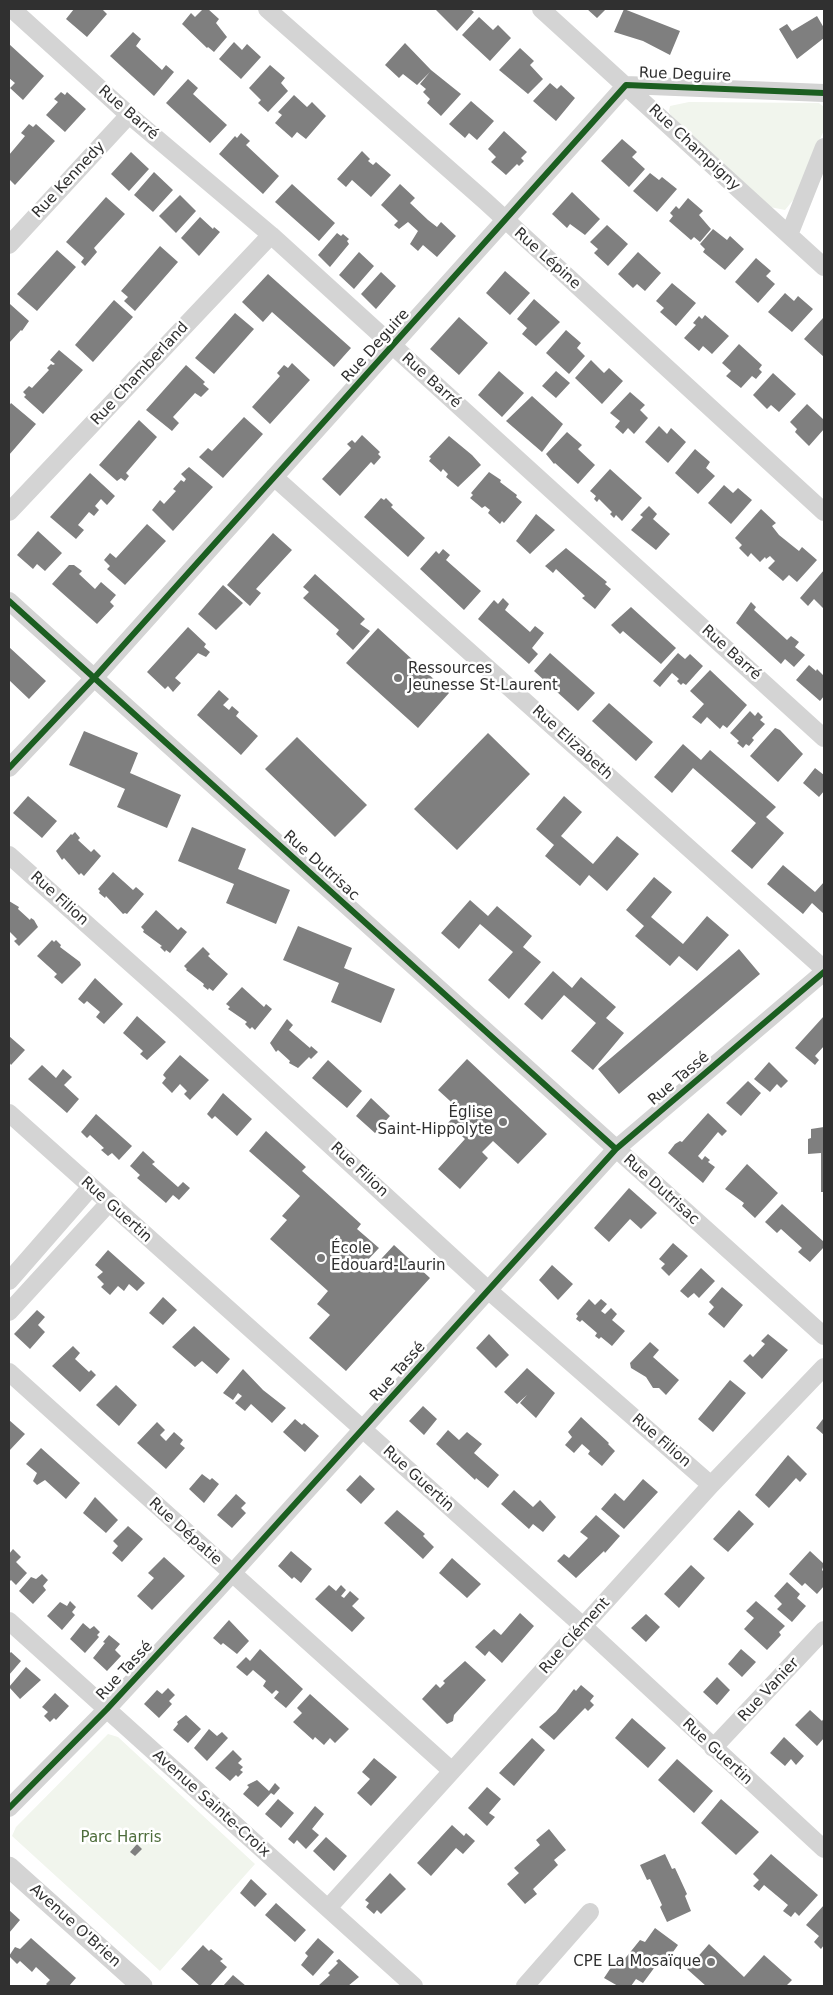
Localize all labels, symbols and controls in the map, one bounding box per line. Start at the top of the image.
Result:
street label: Rue Deguire [639,64,731,86]
street label: Rue Barré [94,82,162,144]
street label: Rue Champigny [644,101,744,195]
street label: Rue Kennedy [29,138,109,222]
street label: Rue Lépine [510,225,584,293]
street label: Rue Deguire [338,306,414,386]
street label: Rue Chamberland [88,319,192,429]
street label: Rue Barré [398,350,464,412]
street label: Rue Barré [698,622,764,684]
place label: Ressources Jeunesse St-Laurent [408,660,558,695]
marker: Ressources Jeunesse St-Laurent [392,672,404,684]
street label: Rue Elizabeth [528,702,616,784]
street label: Rue Dutrisac [279,827,363,905]
street label: Rue Filion [26,868,92,930]
street label: Rue Tassé [645,1048,713,1110]
place label: Église Saint-Hippolyte [377,1104,493,1139]
marker: Église Saint-Hippolyte [497,1116,509,1128]
street label: Rue Filion [327,1139,391,1201]
street label: Rue Dutrisac [619,1151,703,1229]
street label: Rue Guertin [77,1173,155,1247]
place label: École Edouard-Laurin [331,1240,446,1275]
marker: École Edouard-Laurin [315,1252,327,1264]
street label: Rue Tassé [367,1338,429,1406]
street label: Rue Filion [628,1411,694,1471]
street label: Rue Guertin [379,1442,457,1516]
street label: Rue Dépatie [145,1495,225,1569]
street label: Rue Clément [536,1594,614,1678]
street label: Rue Tassé [93,1638,157,1704]
street label: Rue Vanier [735,1654,803,1726]
street label: Rue Guertin [678,1715,756,1789]
street label: Avenue Sainte-Croix [149,1746,273,1862]
park label: Parc Harris [81,1829,161,1847]
street label: Avenue O'Brien [26,1881,124,1971]
place label: CPE La Mosaïque [573,1953,701,1971]
marker: CPE La Mosaïque [705,1956,717,1968]

